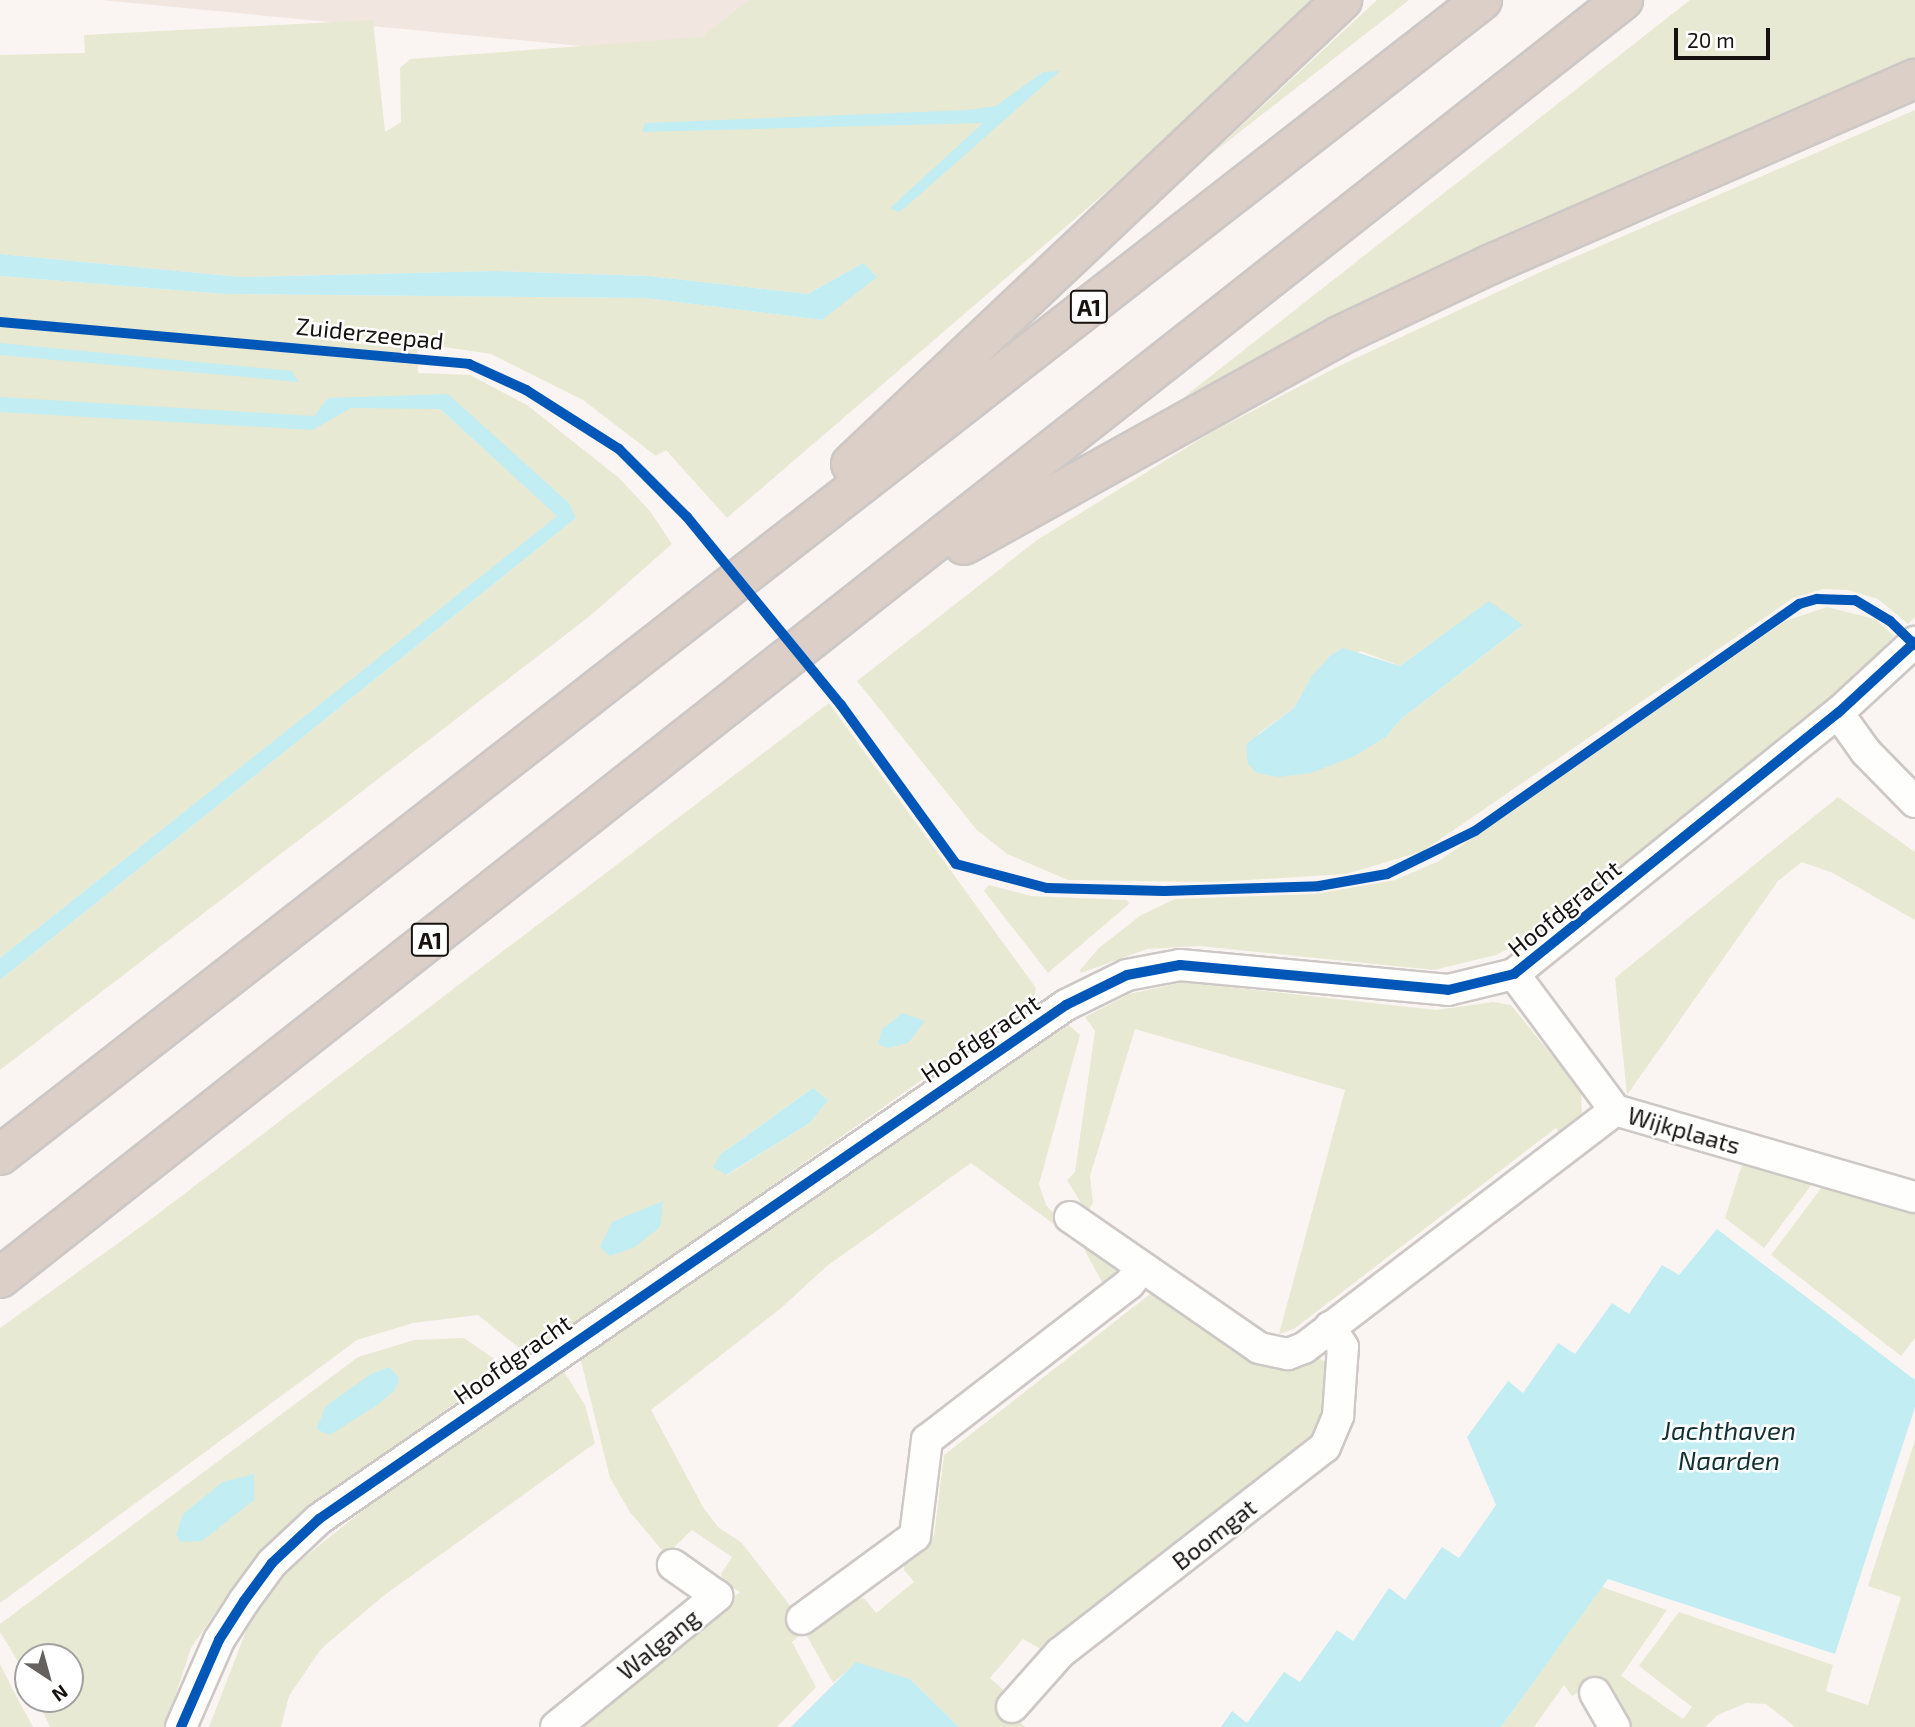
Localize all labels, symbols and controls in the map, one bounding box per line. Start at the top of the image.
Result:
scale bar [1677,14,1773,58]
text: 20 m [1687,27,1735,52]
road number: A1 [1070,288,1108,326]
street label: Zuiderzeepad [295,311,445,355]
street label: Hoofdgracht [1502,854,1626,962]
road number: A1 [411,920,449,959]
street label: Hoofdgracht [915,988,1045,1088]
street label: Wijkplaats [1624,1100,1744,1160]
street label: Hoofdgracht [448,1308,576,1410]
water label: Jachthaven Naarden [1662,1414,1796,1476]
street label: Boomgat [1166,1492,1262,1576]
street label: Walgang [611,1602,705,1686]
north arrow [14,1643,84,1713]
text: N [48,1680,73,1707]

